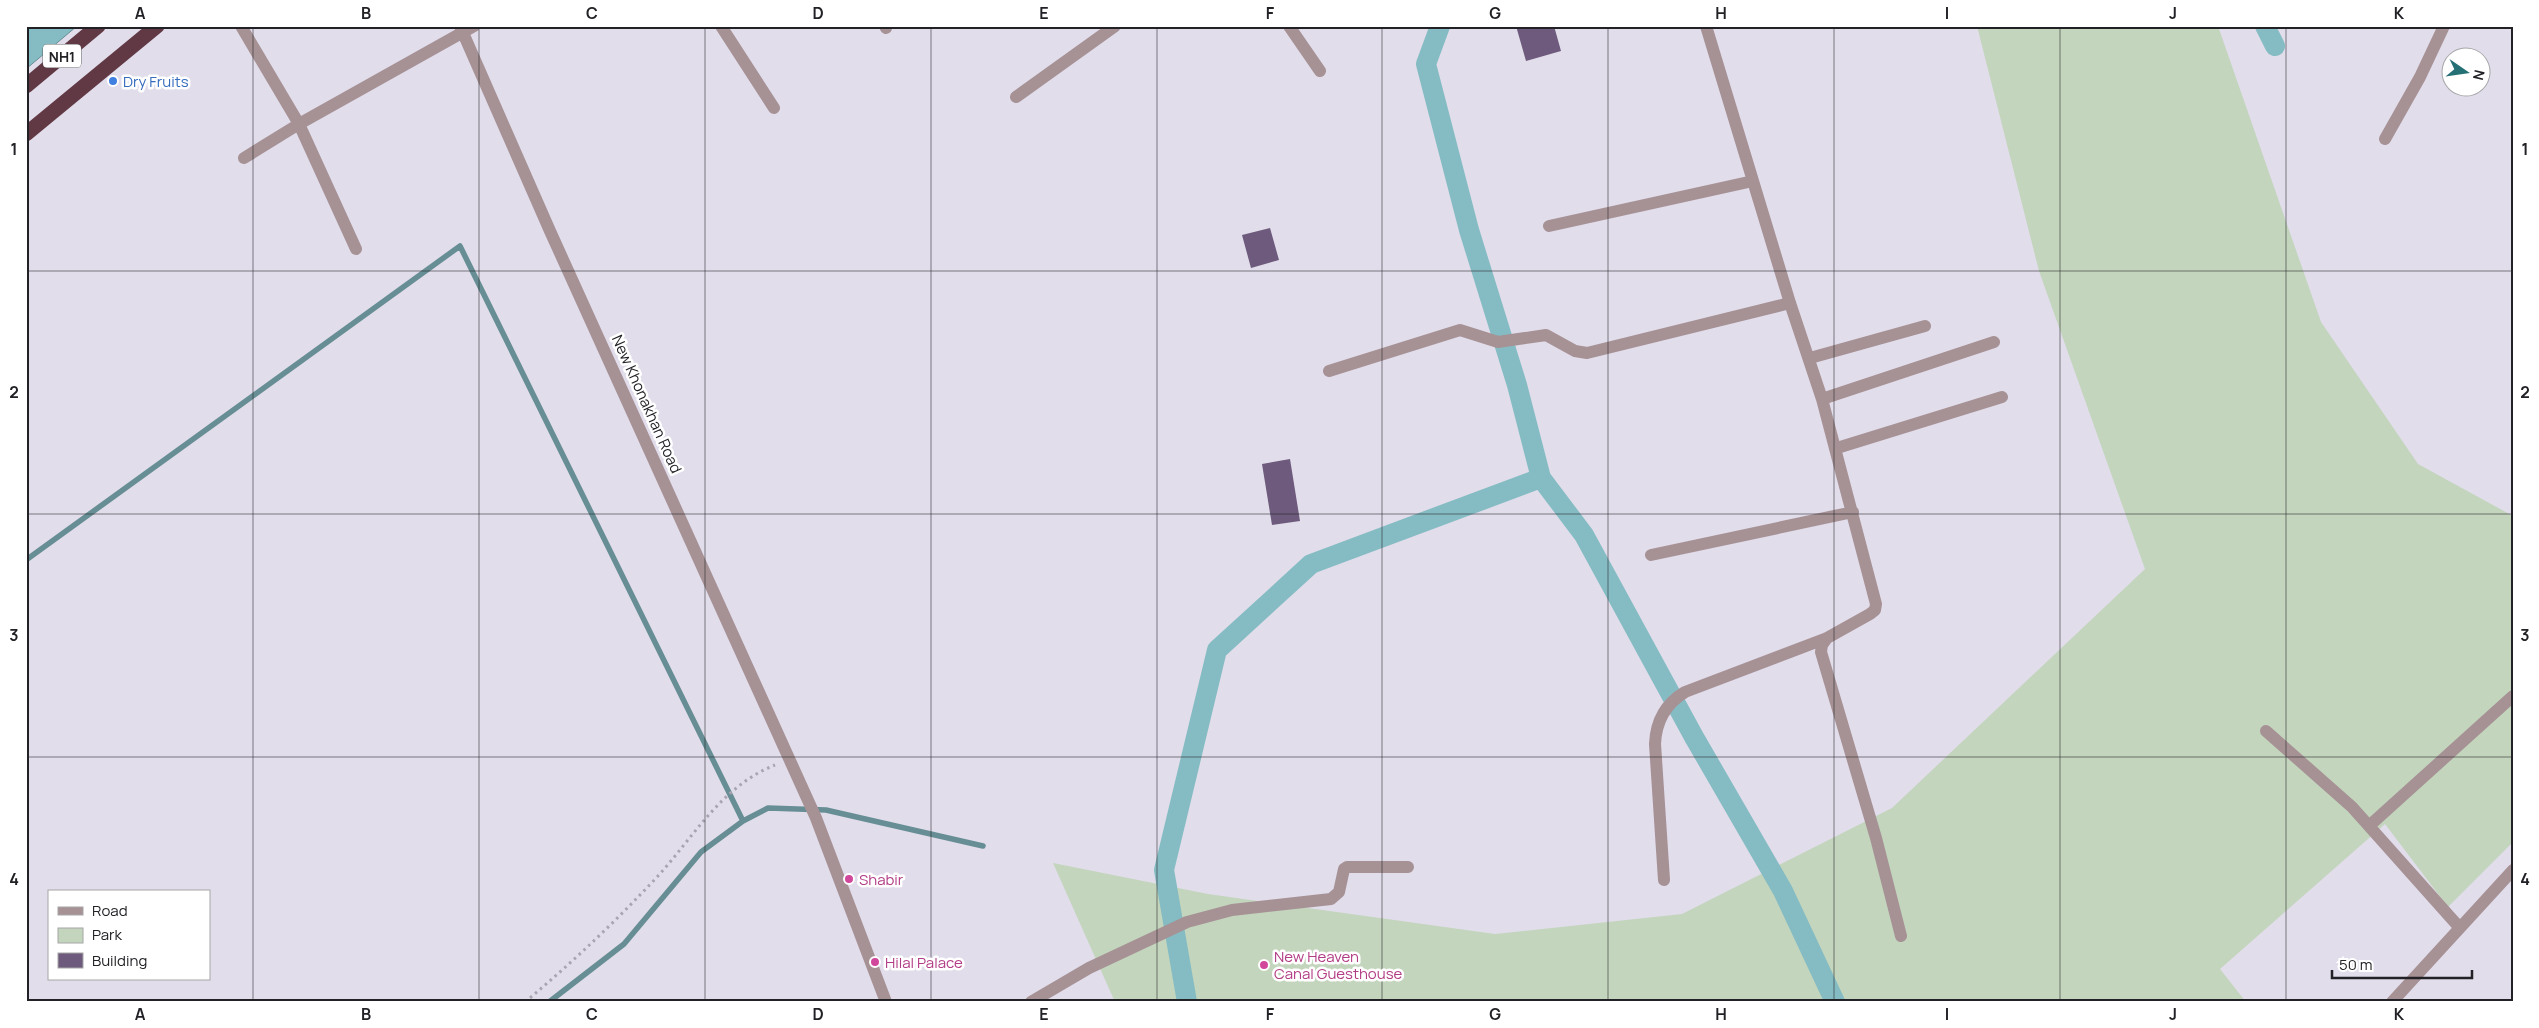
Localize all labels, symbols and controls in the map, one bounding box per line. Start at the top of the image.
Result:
text: A [135,2,146,24]
text: B [361,2,371,24]
text: C [586,2,598,24]
text: D [812,2,824,24]
text: E [1039,2,1049,24]
text: F [1266,2,1275,24]
text: G [1489,2,1501,24]
text: H [1715,2,1727,24]
text: I [1945,2,1949,24]
text: J [2169,2,2177,24]
text: K [2394,2,2405,24]
road number: NH1 [43,44,81,68]
north arrow [2442,48,2492,98]
text: N [2469,68,2490,82]
place label: Dry Fruits [123,71,189,92]
marker: Dry Fruits [107,75,119,87]
text: 1 [10,138,18,160]
text: 1 [2521,138,2529,160]
street label: New Khonakhan Road [607,332,687,476]
text: 2 [9,381,19,403]
text: 2 [2520,381,2530,403]
text: 3 [9,624,19,646]
text: 3 [2520,624,2530,646]
text: 4 [9,868,19,890]
text: 4 [2520,868,2530,890]
place label: Shabir [859,869,904,890]
marker: Shabir [843,873,855,885]
legend [48,890,210,980]
text: Road [92,900,128,921]
text: Park [92,924,122,945]
place label: New Heaven Canal Guesthouse [1274,946,1403,984]
scale bar [2332,948,2472,980]
text: Building [92,950,147,971]
place label: Hilal Palace [885,952,963,973]
text: 50 m [2339,954,2373,975]
marker: Hilal Palace [869,956,881,968]
marker: New Heaven Canal Guesthouse [1258,959,1270,971]
text: A [135,1003,146,1025]
text: B [361,1003,371,1025]
text: C [586,1003,598,1025]
text: D [812,1003,824,1025]
text: E [1039,1003,1049,1025]
text: F [1266,1003,1275,1025]
text: G [1489,1003,1501,1025]
text: H [1715,1003,1727,1025]
text: I [1945,1003,1949,1025]
text: J [2169,1003,2177,1025]
text: K [2394,1003,2405,1025]

